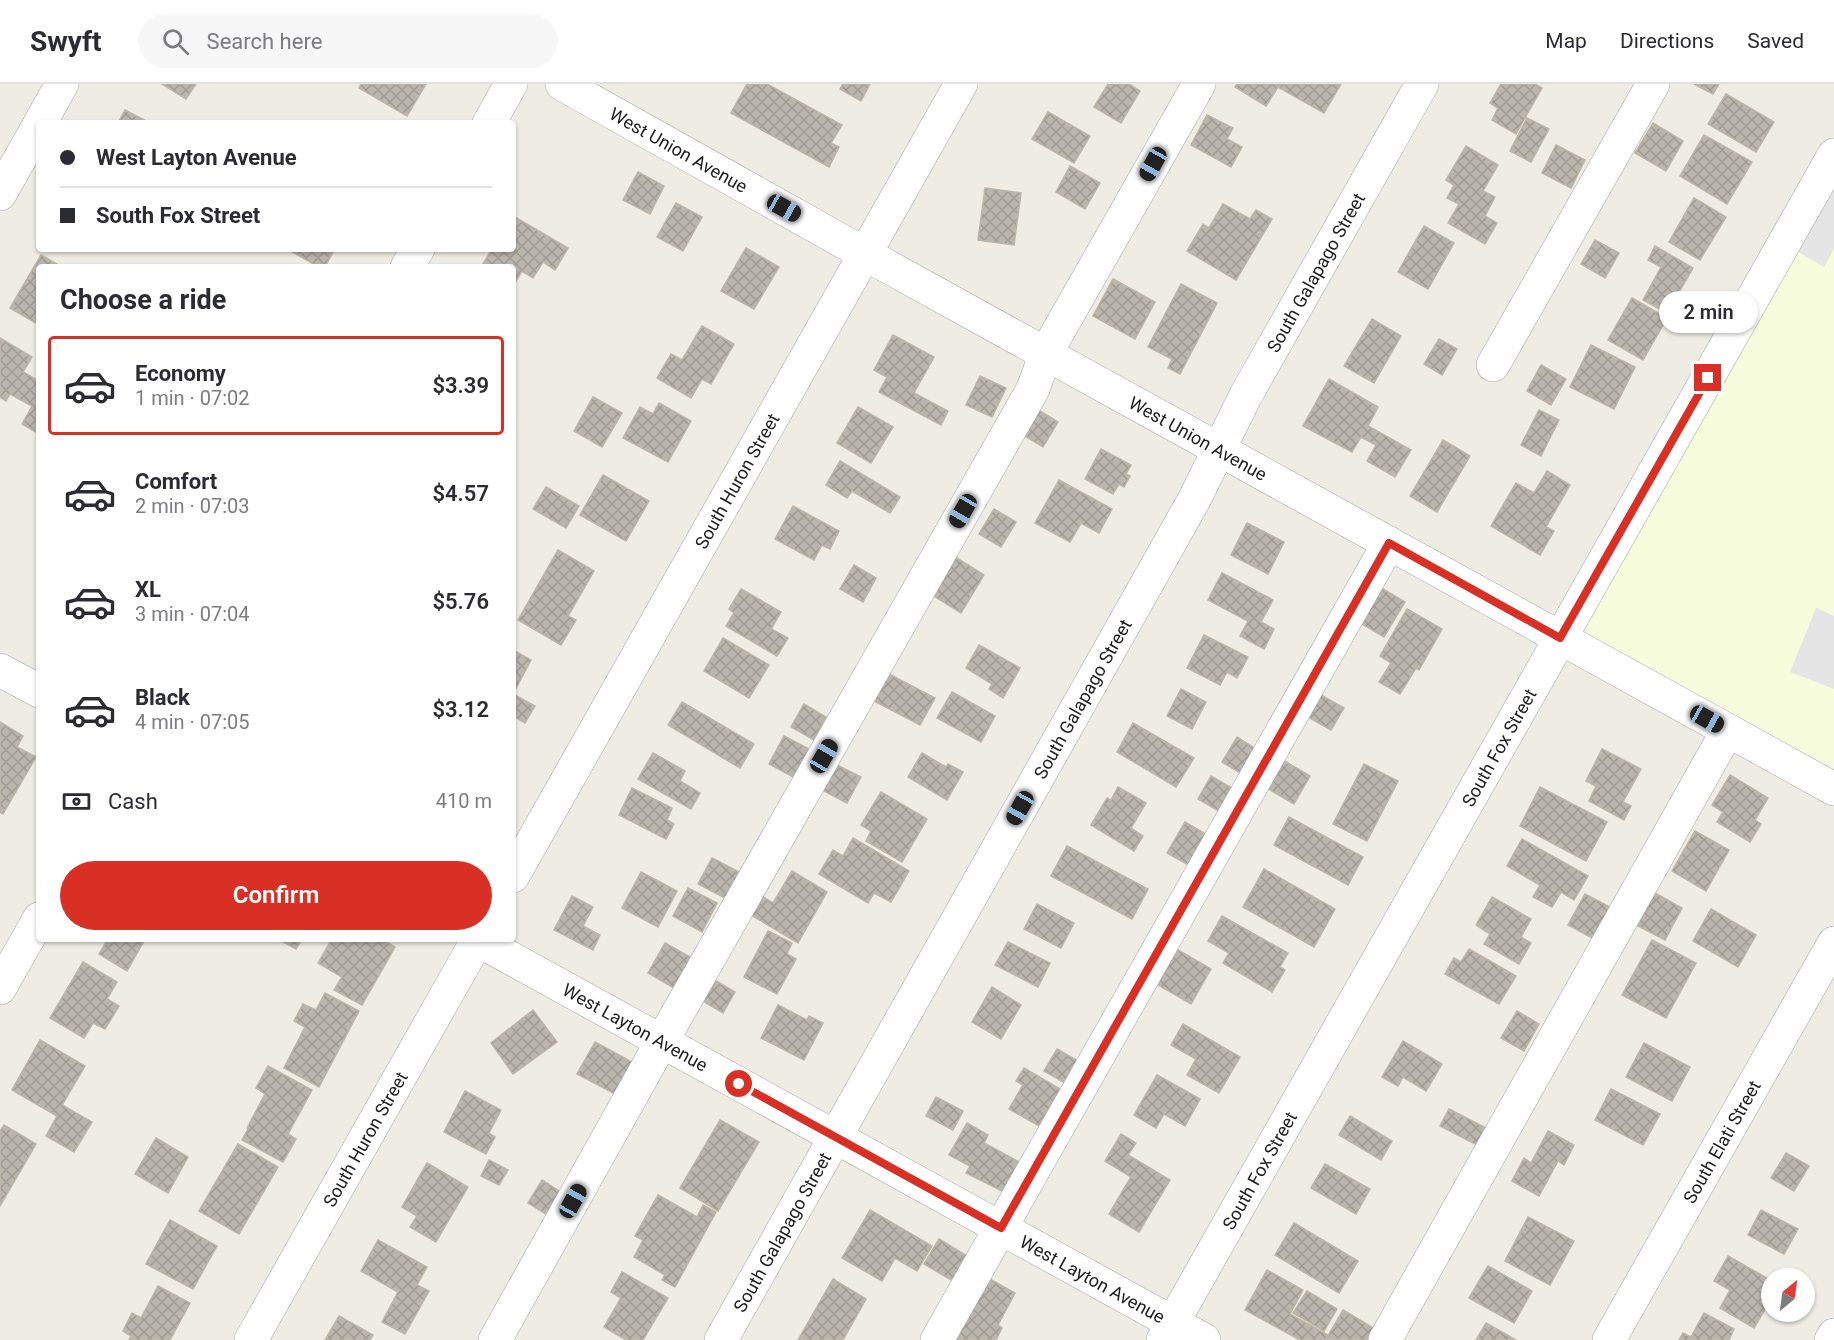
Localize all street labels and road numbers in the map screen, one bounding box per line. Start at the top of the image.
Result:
street label: West Union Avenue [606,103,751,197]
street label: South Galapago Street [1262,189,1369,356]
street label: West Union Avenue [1125,391,1271,484]
street label: South Huron Street [690,409,783,552]
street label: South Galapago Street [1029,615,1135,782]
street label: South Fox Street [1457,685,1540,810]
street label: West Layton Avenue [559,979,711,1075]
street label: South Huron Street [318,1068,411,1210]
street label: South Elati Street [1678,1076,1765,1207]
street label: South Fox Street [1217,1108,1301,1233]
street label: South Galapago Street [729,1148,835,1315]
street label: West Layton Avenue [1017,1230,1169,1327]

